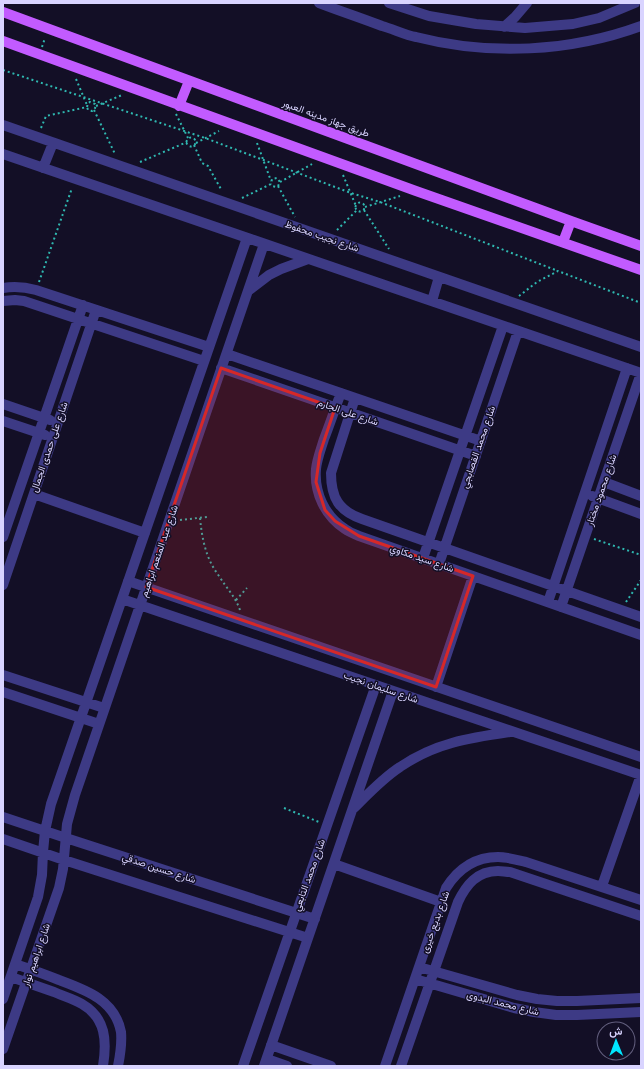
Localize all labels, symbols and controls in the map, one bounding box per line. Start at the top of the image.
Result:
street label: طريق جهاز مدينه العبور [280,97,371,140]
street label: شارع نجيب محفوظ [283,218,360,255]
street label: شارع على الجارم [316,396,380,429]
street label: شارع على حمدى الجمال [28,400,71,494]
street label: شارع محمد القصابجي [459,404,500,491]
street label: شارع محمود مختار [583,453,619,528]
street label: شارع عبد المنعم ابراهيم [138,503,181,599]
street label: شارع سيد مكاوي [388,542,456,577]
street label: شارع سليمان نجيب [342,669,420,706]
street label: شارع محمد التابعي [291,837,330,913]
street label: شارع حسين صدقي [120,851,197,888]
street label: شارع بديع خيرى [419,889,452,955]
street label: شارع ابراهيم نوار [20,922,53,989]
street label: شارع محمد البدوى [465,989,541,1018]
north arrow [596,1021,636,1061]
text: ش [609,1025,623,1038]

